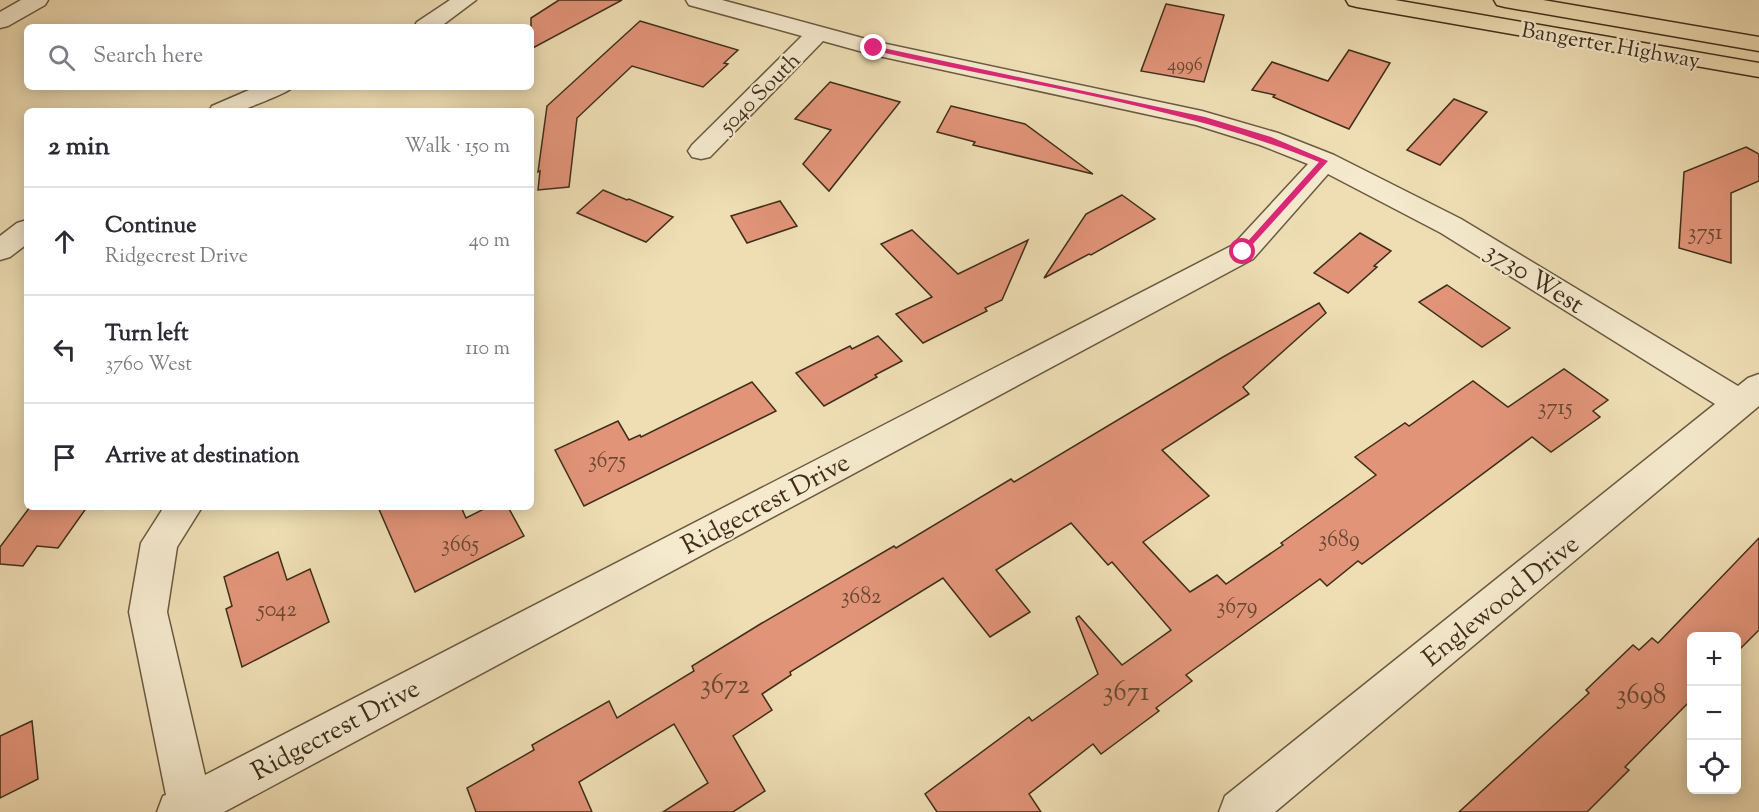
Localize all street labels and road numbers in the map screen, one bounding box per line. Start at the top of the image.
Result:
street label: Bangerter Highway [1519,15,1702,78]
street label: 5040 South [712,46,809,143]
street label: 3730 West [1477,234,1590,324]
street label: Ridgecrest Drive [675,445,857,565]
street label: Englewood Drive [1415,527,1588,677]
street label: Ridgecrest Drive [245,671,427,791]

